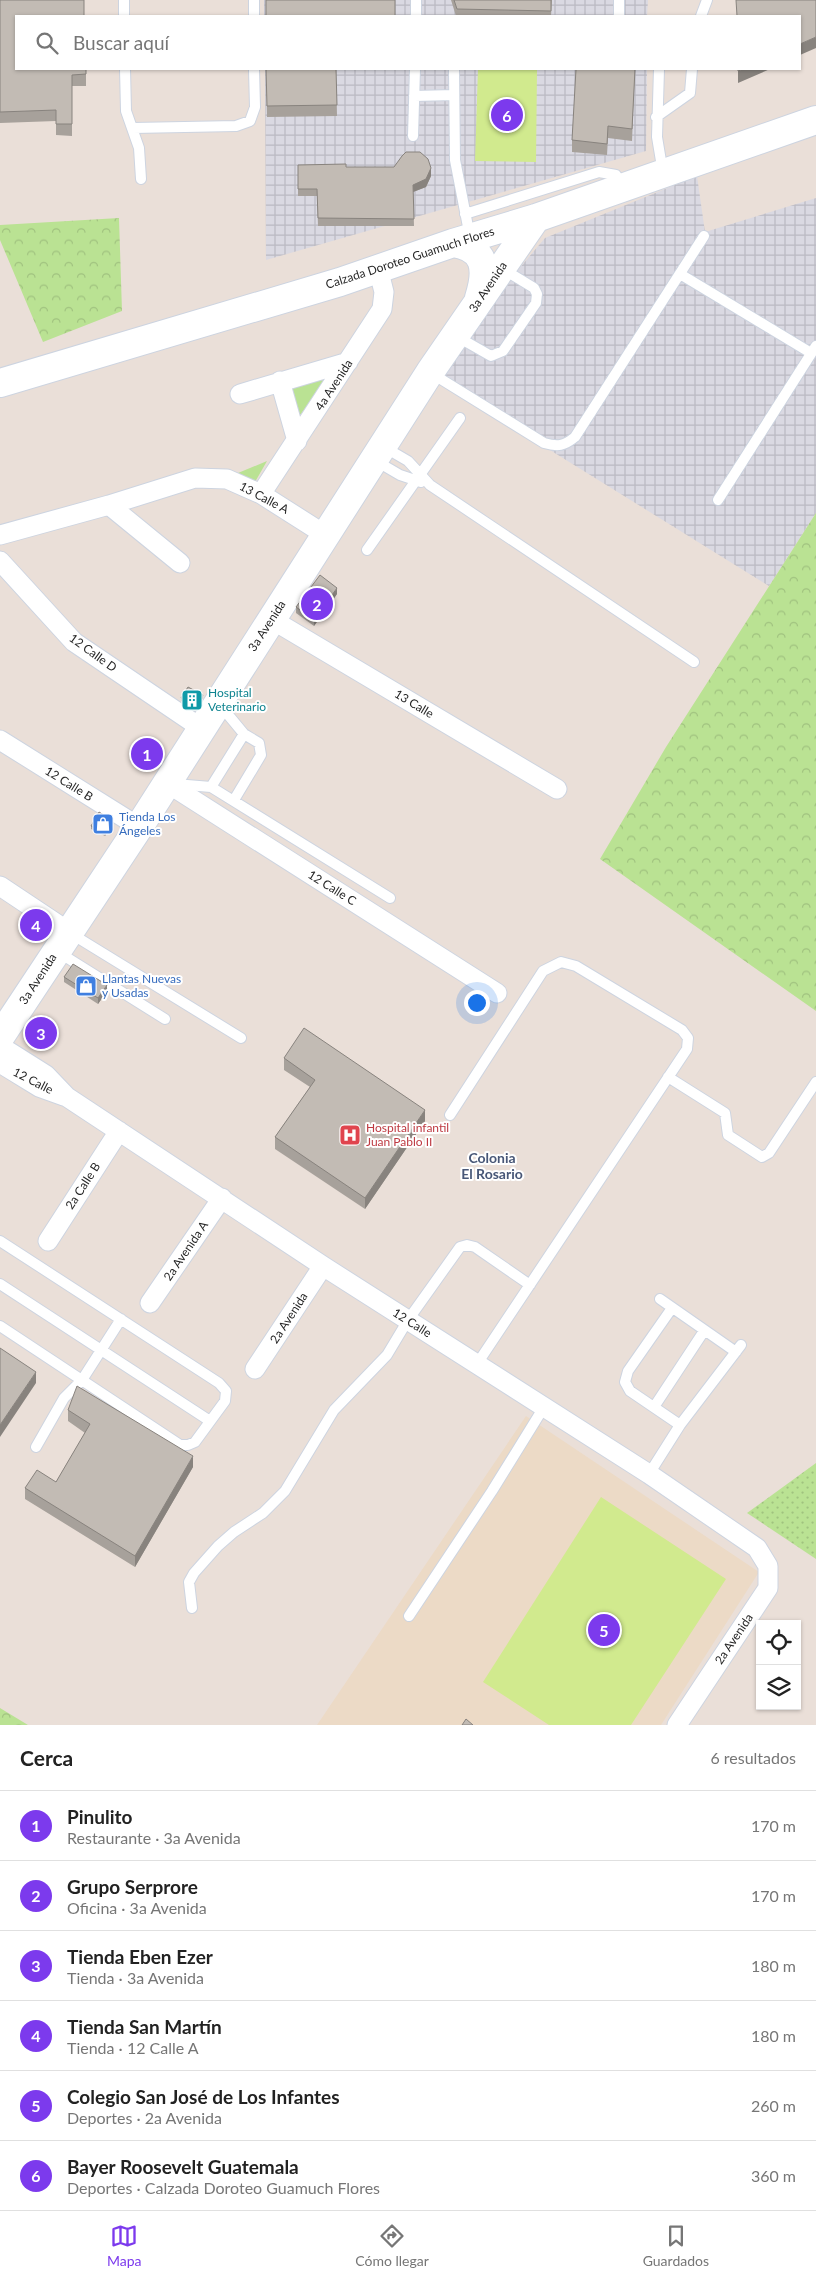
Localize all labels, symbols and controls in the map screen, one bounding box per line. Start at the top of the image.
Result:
search box [15,15,801,70]
icon: search [33,29,61,57]
text: Buscar aquí [73,31,169,54]
pin: 6 [491,96,523,134]
street label: Calzada Doroteo Guamuch Flores [324,223,496,292]
street label: 3a Avenida [465,259,510,315]
street label: 4a Avenida [312,356,356,413]
street label: 13 Calle A [237,478,292,517]
pin: 2 [301,585,333,623]
street label: 3a Avenida [245,597,289,654]
street label: 12 Calle D [67,630,120,675]
place label: Hospital Veterinario [208,685,266,714]
street label: 13 Calle [392,686,437,721]
building icon: Hospital Veterinario [180,688,204,712]
pin: 1 [131,735,163,773]
street label: 12 Calle B [42,763,96,804]
place label: Tienda Los Ángeles [119,809,175,838]
shop icon: Tienda Los Ángeles [91,812,115,836]
street label: 12 Calle C [305,867,359,908]
pin: 4 [20,906,52,944]
street label: 3a Avenida [16,950,60,1007]
place label: Llantas Nuevas y Usadas [102,971,181,1000]
shop icon: Llantas Nuevas y Usadas [74,974,98,998]
your location [464,990,490,1016]
pin: 3 [25,1014,57,1052]
street label: 12 Calle [11,1064,56,1097]
place label: Hospital infantil Juan Pablo II [366,1120,449,1149]
hospital icon: Hospital infantil Juan Pablo II [338,1123,362,1147]
district label: Colonia El Rosario [461,1149,523,1182]
street label: 2a Calle B [62,1159,103,1212]
street label: 2a Avenida A [160,1217,211,1283]
street label: 2a Avenida [267,1289,311,1346]
street label: 12 Calle [390,1305,434,1340]
pin: 5 [588,1611,620,1649]
street label: 2a Avenida [711,1611,756,1667]
map controls [756,1620,801,1710]
button: locate [756,1620,801,1665]
button: layers [756,1665,801,1710]
text: Cerca [20,1745,73,1770]
text: 6 resultados [710,1748,796,1767]
text: Pinulito [67,1805,132,1828]
text: 1 [31,1816,41,1835]
text: 170 m [751,1816,796,1835]
text: Restaurante · 3a Avenida [67,1828,241,1847]
text: Grupo Serprore [67,1875,198,1898]
text: 2 [31,1886,41,1905]
text: 170 m [751,1886,796,1905]
text: Oficina · 3a Avenida [67,1898,207,1917]
text: Tienda Eben Ezer [67,1945,213,1968]
text: 3 [31,1956,41,1975]
text: 180 m [751,1956,796,1975]
text: Tienda · 3a Avenida [67,1968,204,1987]
text: Tienda San Martín [67,2015,222,2038]
text: 4 [31,2026,41,2045]
text: 180 m [751,2026,796,2045]
text: Tienda · 12 Calle A [67,2038,199,2057]
text: Colegio San José de Los Infantes [67,2085,340,2108]
text: 5 [31,2096,41,2115]
text: 260 m [751,2096,796,2115]
text: Deportes · 2a Avenida [67,2108,222,2127]
text: Bayer Roosevelt Guatemala [67,2155,299,2178]
text: 6 [31,2166,41,2185]
text: 360 m [751,2166,796,2185]
text: Deportes · Calzada Doroteo Guamuch Flores [67,2178,380,2197]
tab: Mapa [107,2222,141,2269]
tab: Cómo llegar [355,2222,429,2269]
tab: Guardados [643,2222,709,2269]

